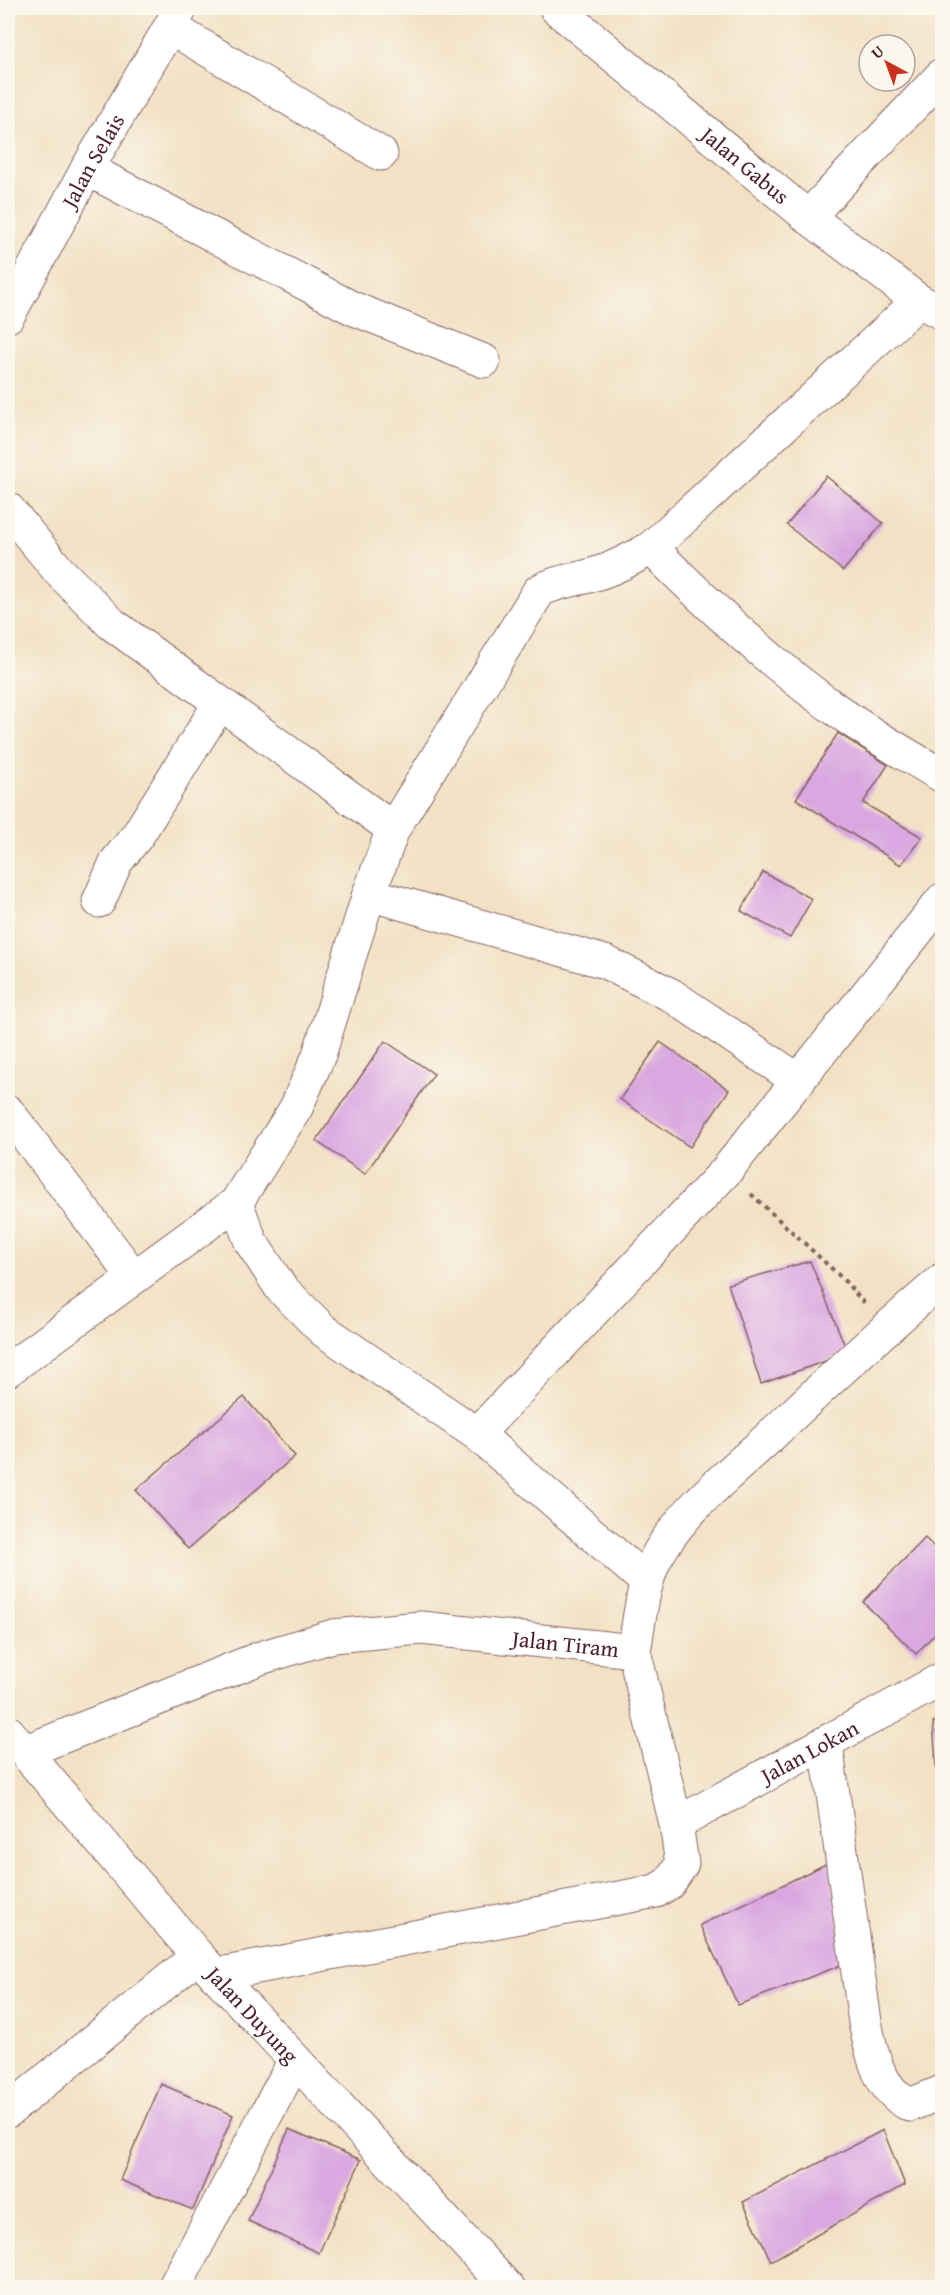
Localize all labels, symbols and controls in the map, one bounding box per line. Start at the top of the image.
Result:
north arrow [857,33,917,93]
text: U [865,39,889,64]
street label: Jalan Selais [52,107,132,216]
street label: Jalan Gabus [692,117,797,211]
street label: Jalan Tiram [508,1622,620,1665]
street label: Jalan Lokan [752,1711,865,1792]
street label: Jalan Duyung [197,1957,306,2070]

